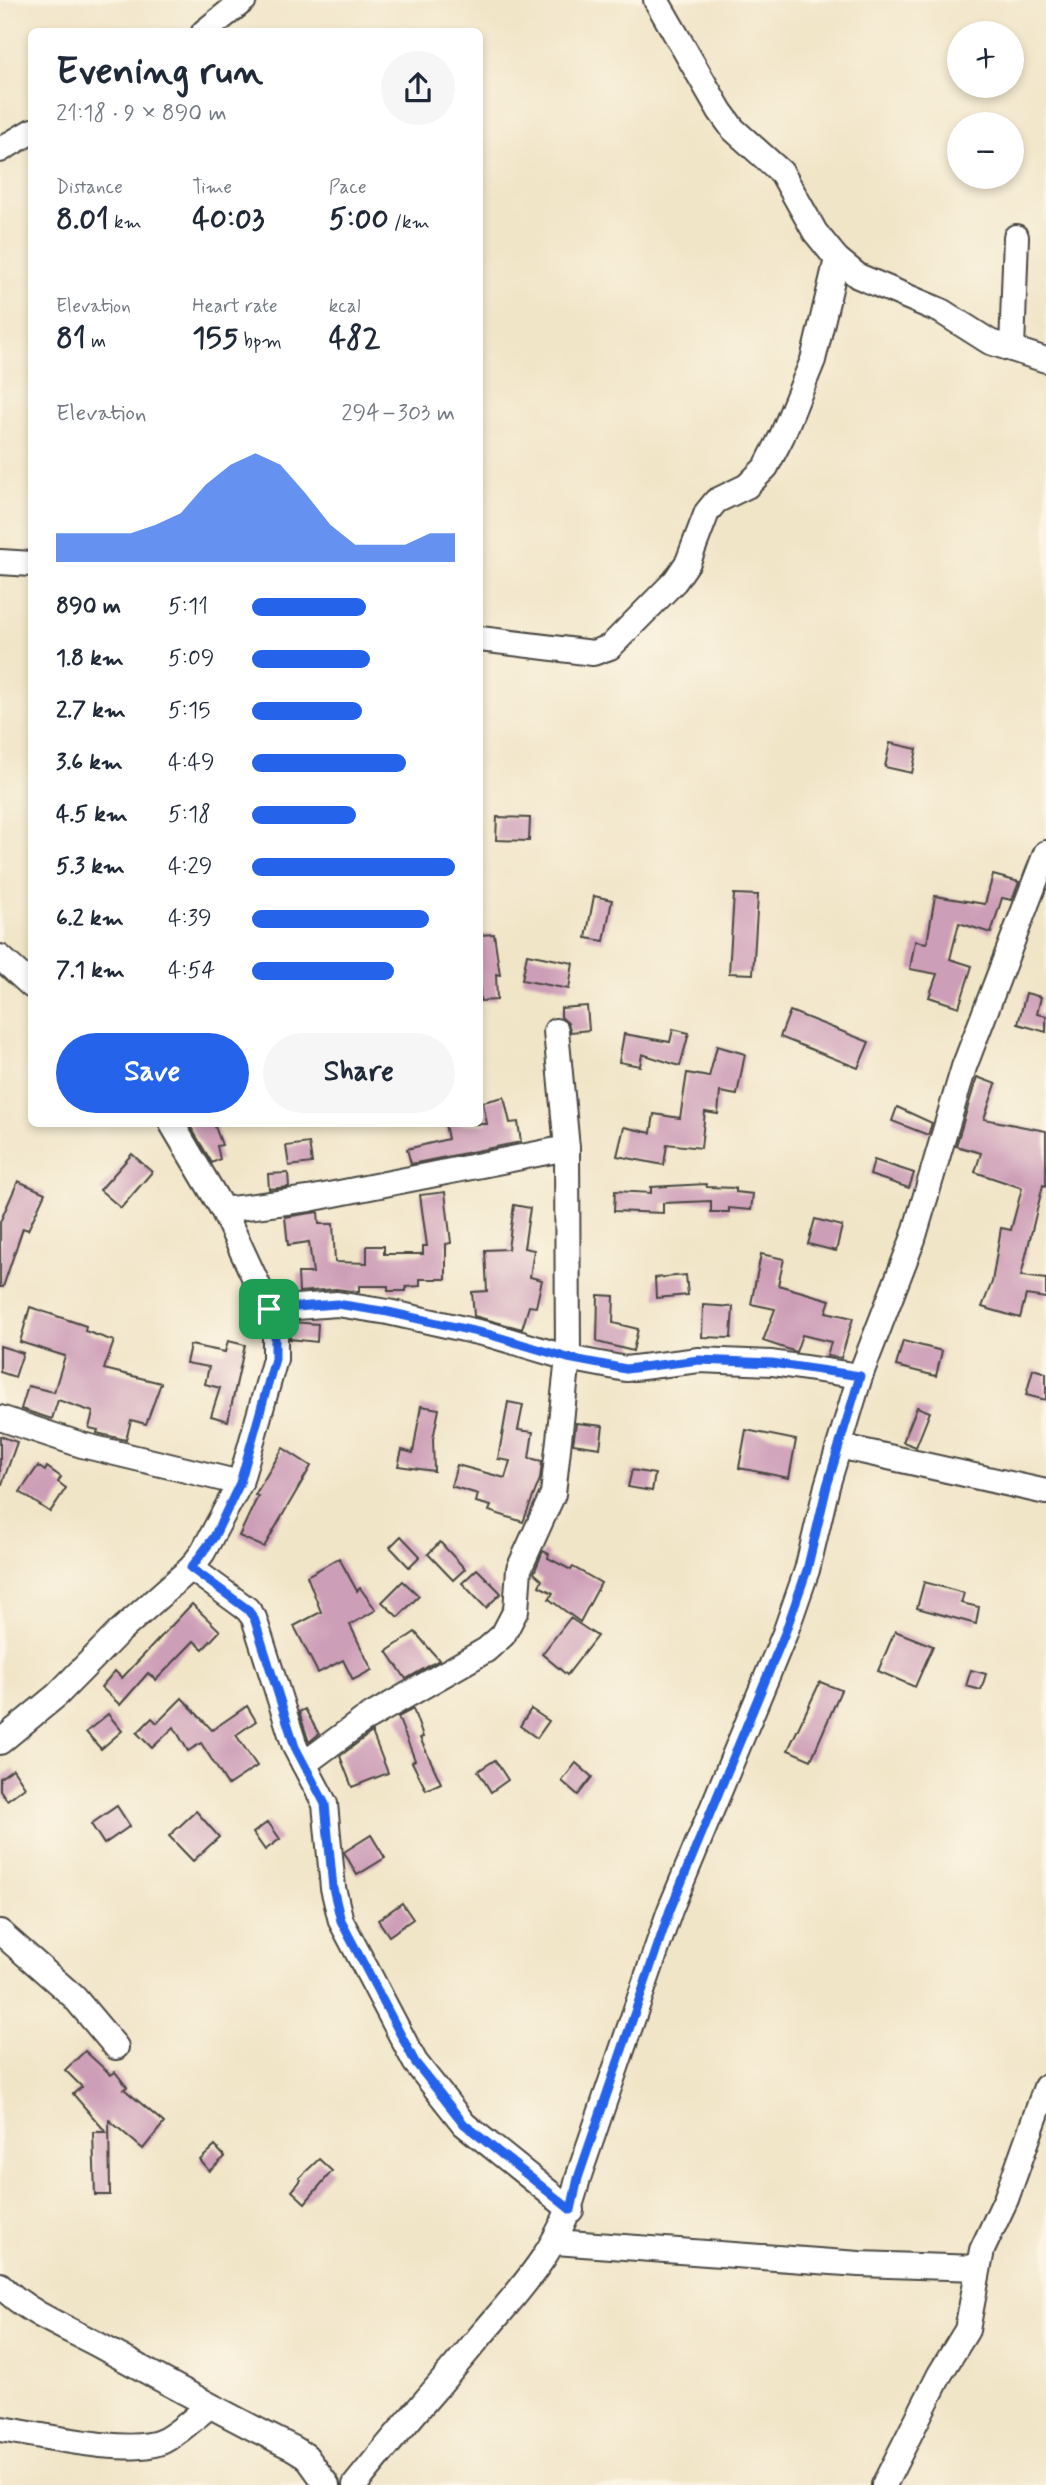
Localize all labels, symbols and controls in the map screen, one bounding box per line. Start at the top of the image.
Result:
map controls [947,21,1024,189]
button: + [947,21,1024,98]
text: Evening run [56,48,263,97]
button: share [381,51,455,125]
text: 21:18 · 9 × 890 m [56,99,227,129]
button: − [947,112,1024,189]
text: Distance [56,175,123,200]
text: Time [192,175,232,200]
text: Pace [329,175,366,200]
text: 8.01 [56,200,109,239]
text: 40:03 [192,200,264,239]
text: 5:00 [329,200,389,239]
text: km [109,210,142,235]
text: /km [389,210,430,235]
text: Elevation [56,294,131,319]
text: Heart rate [192,294,278,319]
text: kcal [329,294,361,319]
text: 81 [56,319,86,358]
text: 155 [192,319,238,358]
text: 482 [329,319,380,358]
text: m [86,329,106,354]
text: bpm [238,329,282,354]
text: Elevation [56,399,147,429]
text: 294–303 m [341,399,455,429]
text: 890 m [56,592,121,622]
text: 5:11 [168,592,208,622]
text: 1.8 km [56,644,124,674]
text: 5:09 [168,644,215,674]
text: 2.7 km [56,696,126,726]
text: 5:15 [168,696,210,726]
text: 3.6 km [56,748,123,778]
text: 4:49 [168,748,215,778]
text: 4.5 km [56,800,128,830]
text: 5:18 [168,800,211,830]
text: 5.3 km [56,852,125,882]
text: 4:29 [168,852,213,882]
text: 6.2 km [56,904,124,934]
text: 4:39 [168,904,212,934]
text: 7.1 km [56,956,125,986]
text: 4:54 [168,956,215,986]
button: Save [56,1033,249,1113]
button: Share [263,1033,455,1113]
pin [239,1279,299,1339]
icon: arrive [250,1290,288,1328]

